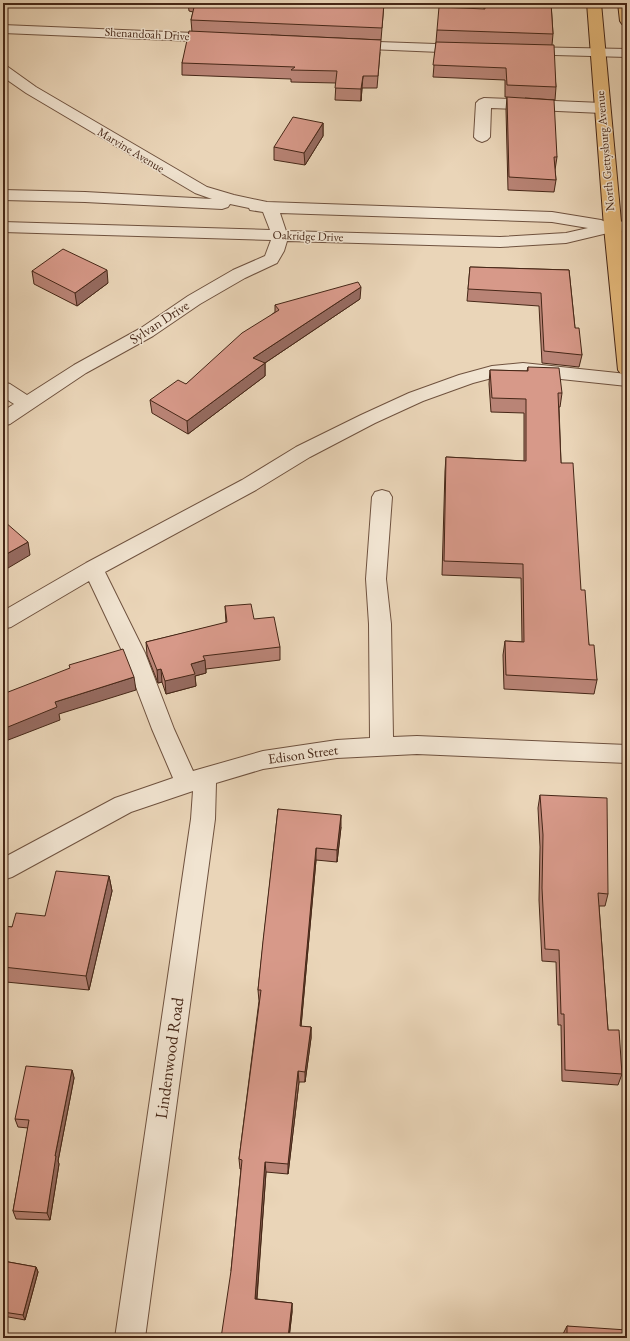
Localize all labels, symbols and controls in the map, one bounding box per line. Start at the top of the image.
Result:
street label: Shenandoah Drive [104,24,190,44]
street label: North Gettysburg Avenue [592,90,618,212]
street label: Marvine Avenue [95,124,168,176]
street label: Oakridge Drive [272,227,344,245]
street label: Sylvan Drive [126,296,193,348]
street label: Edison Street [267,740,340,768]
street label: Lindenwood Road [150,995,188,1120]

